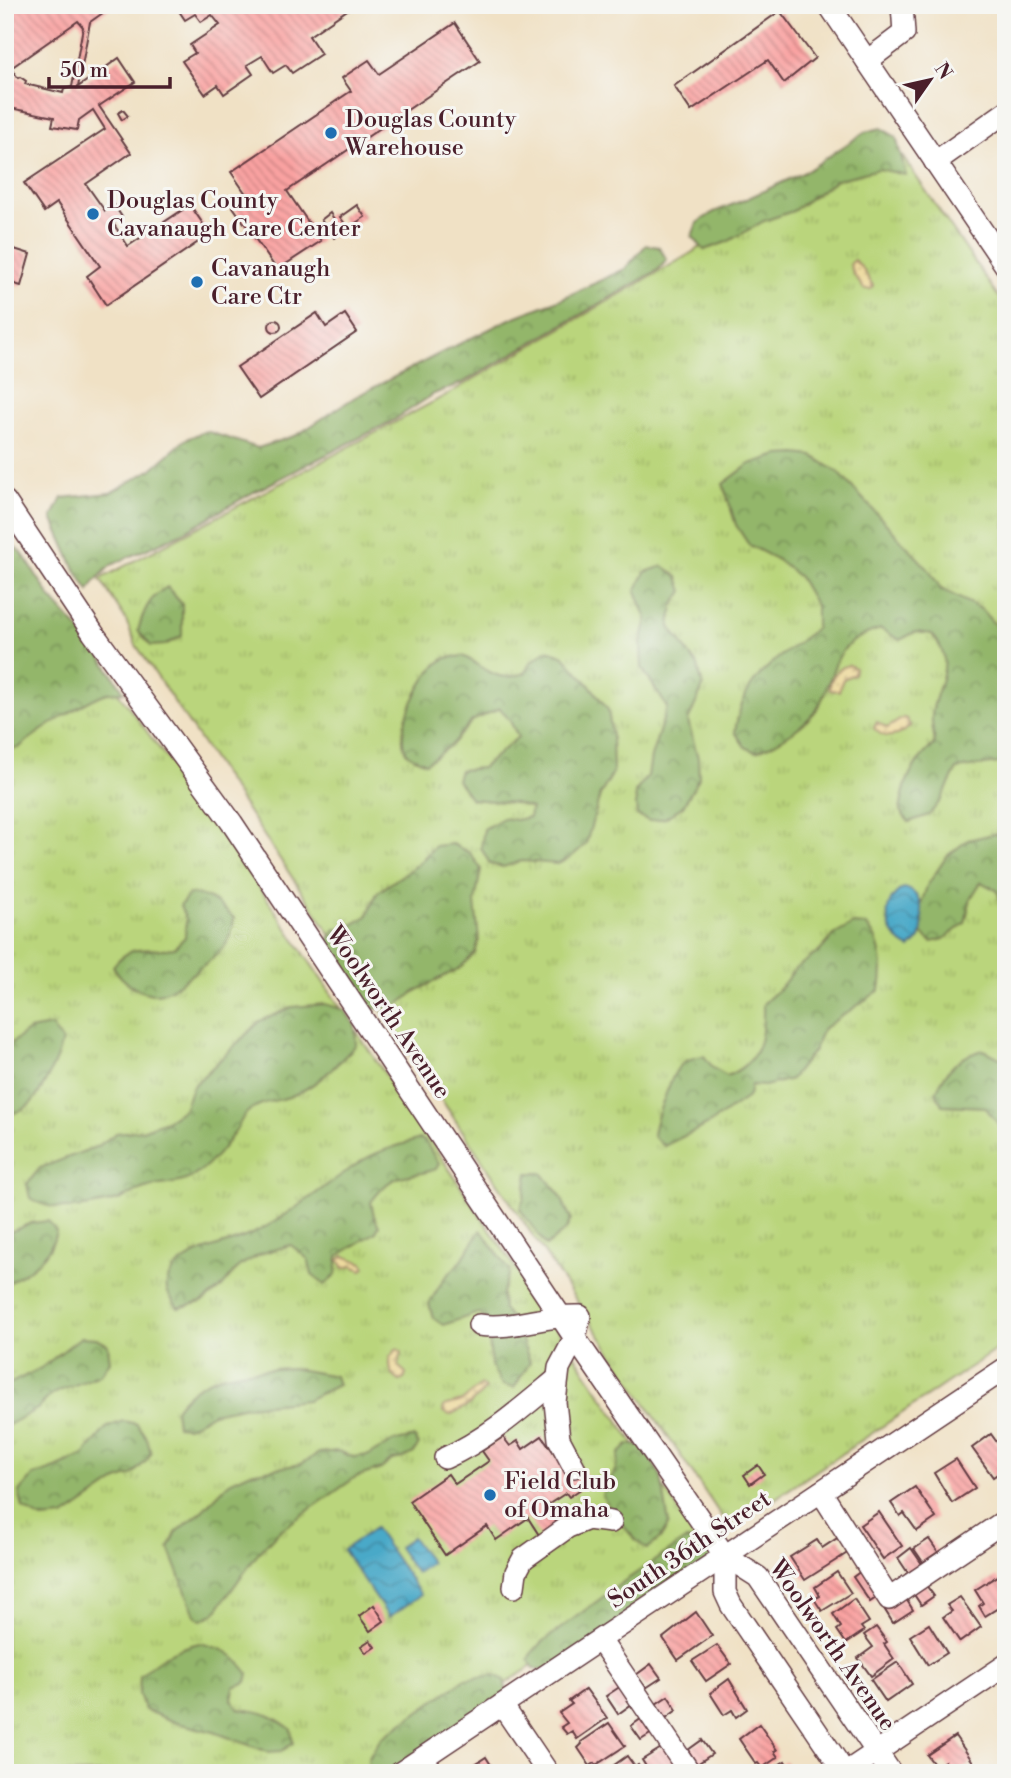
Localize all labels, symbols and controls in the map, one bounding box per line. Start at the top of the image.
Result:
scale bar [49,46,170,90]
north arrow [895,46,965,116]
text: 50 m [60,58,108,84]
text: N [929,58,957,84]
place label: Douglas County Warehouse [344,105,516,163]
marker: Douglas County Warehouse [323,125,339,141]
place label: Douglas County Cavanaugh Care Center [107,186,361,244]
marker: Douglas County Cavanaugh Care Center [85,206,101,222]
place label: Cavanaugh Care Ctr [211,254,330,312]
marker: Cavanaugh Care Ctr [189,274,205,290]
street label: Woolworth Avenue [319,920,457,1105]
place label: Field Club of Omaha [504,1467,616,1525]
street label: South 36th Street [602,1484,777,1615]
marker: Field Club of Omaha [482,1487,498,1503]
street label: Woolworth Avenue [761,1553,902,1737]

